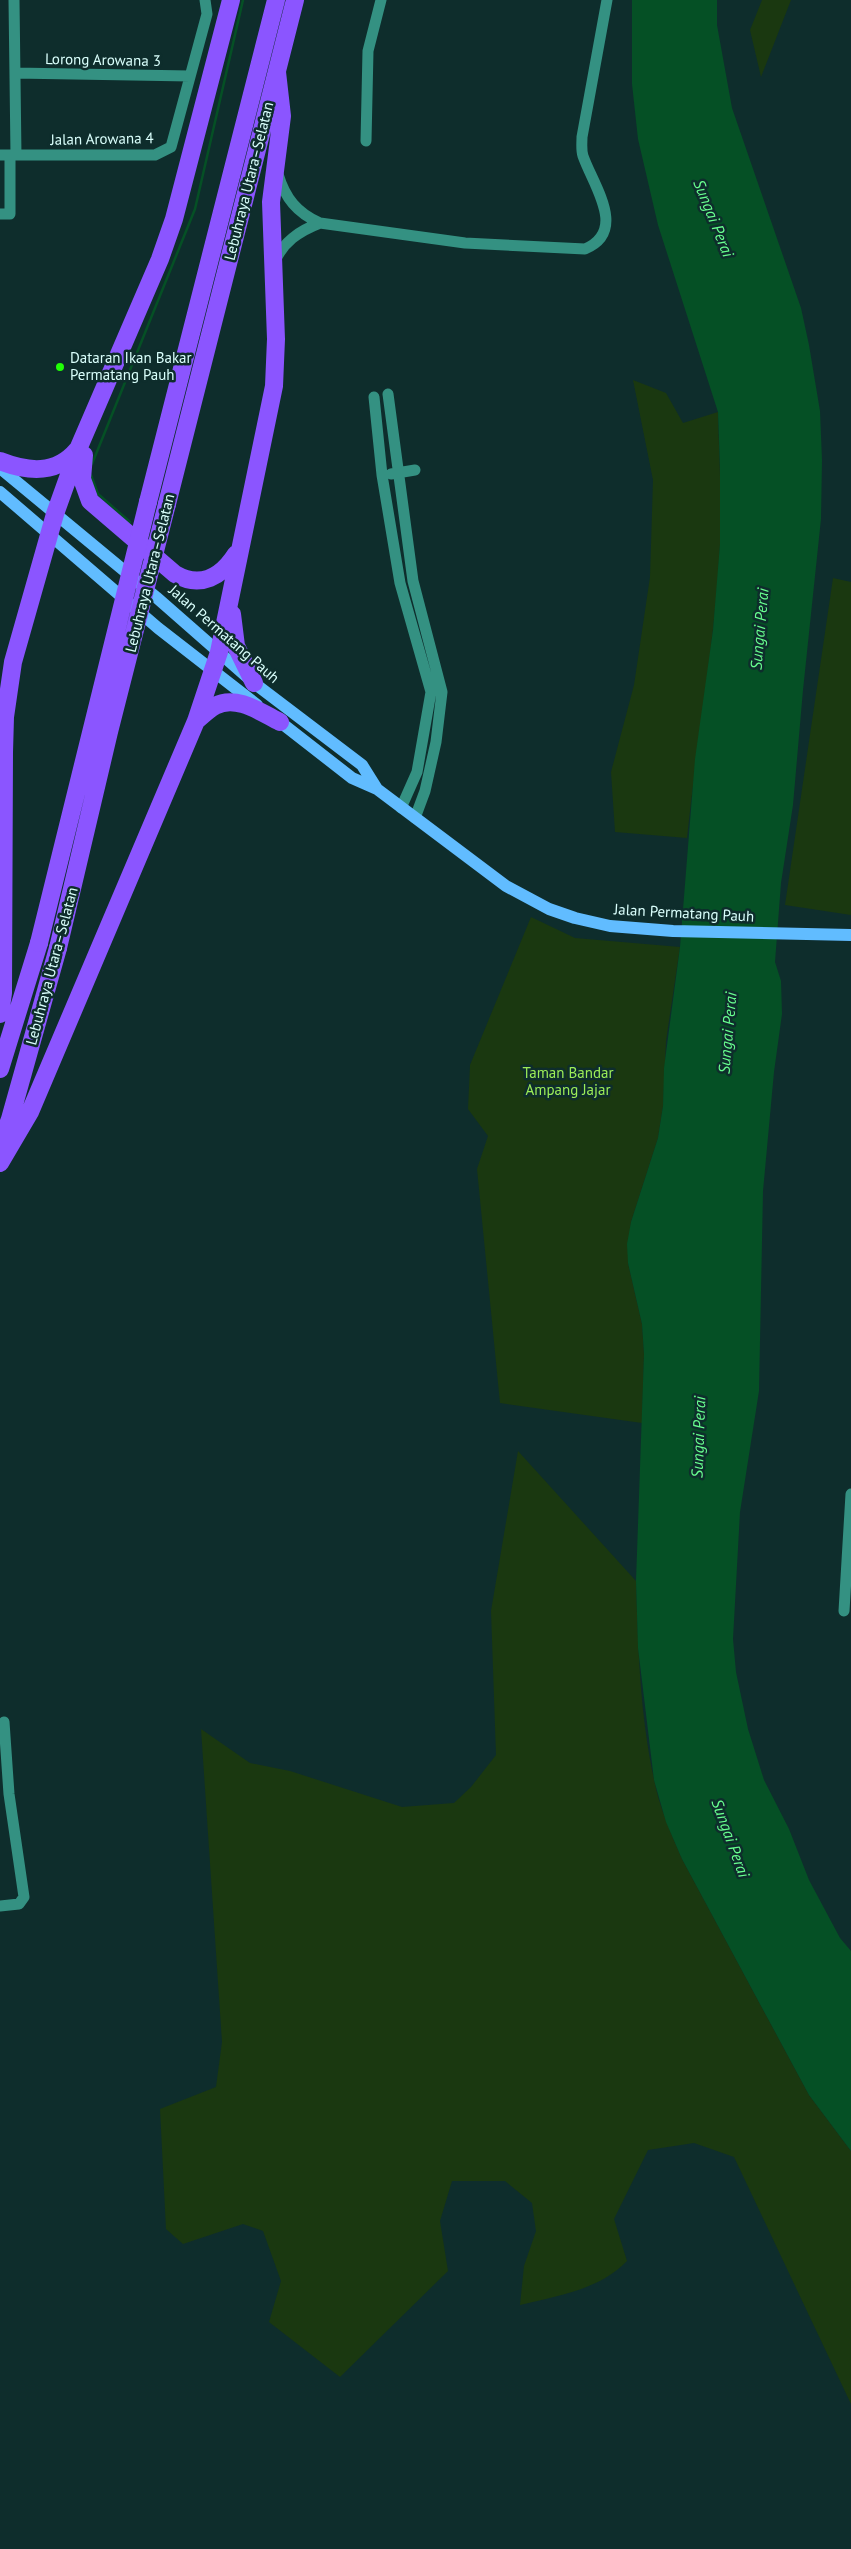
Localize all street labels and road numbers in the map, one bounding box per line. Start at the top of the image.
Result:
street label: Lorong Arowana 3 [45,49,161,70]
street label: Lebuhraya Utara–Selatan [220,100,277,262]
street label: Jalan Arowana 4 [49,128,154,149]
street label: Lebuhraya Utara–Selatan [121,492,178,654]
street label: Jalan Permatang Pauh [164,580,284,687]
street label: Lebuhraya Utara–Selatan [21,885,82,1047]
street label: Jalan Permatang Pauh [612,899,755,926]

